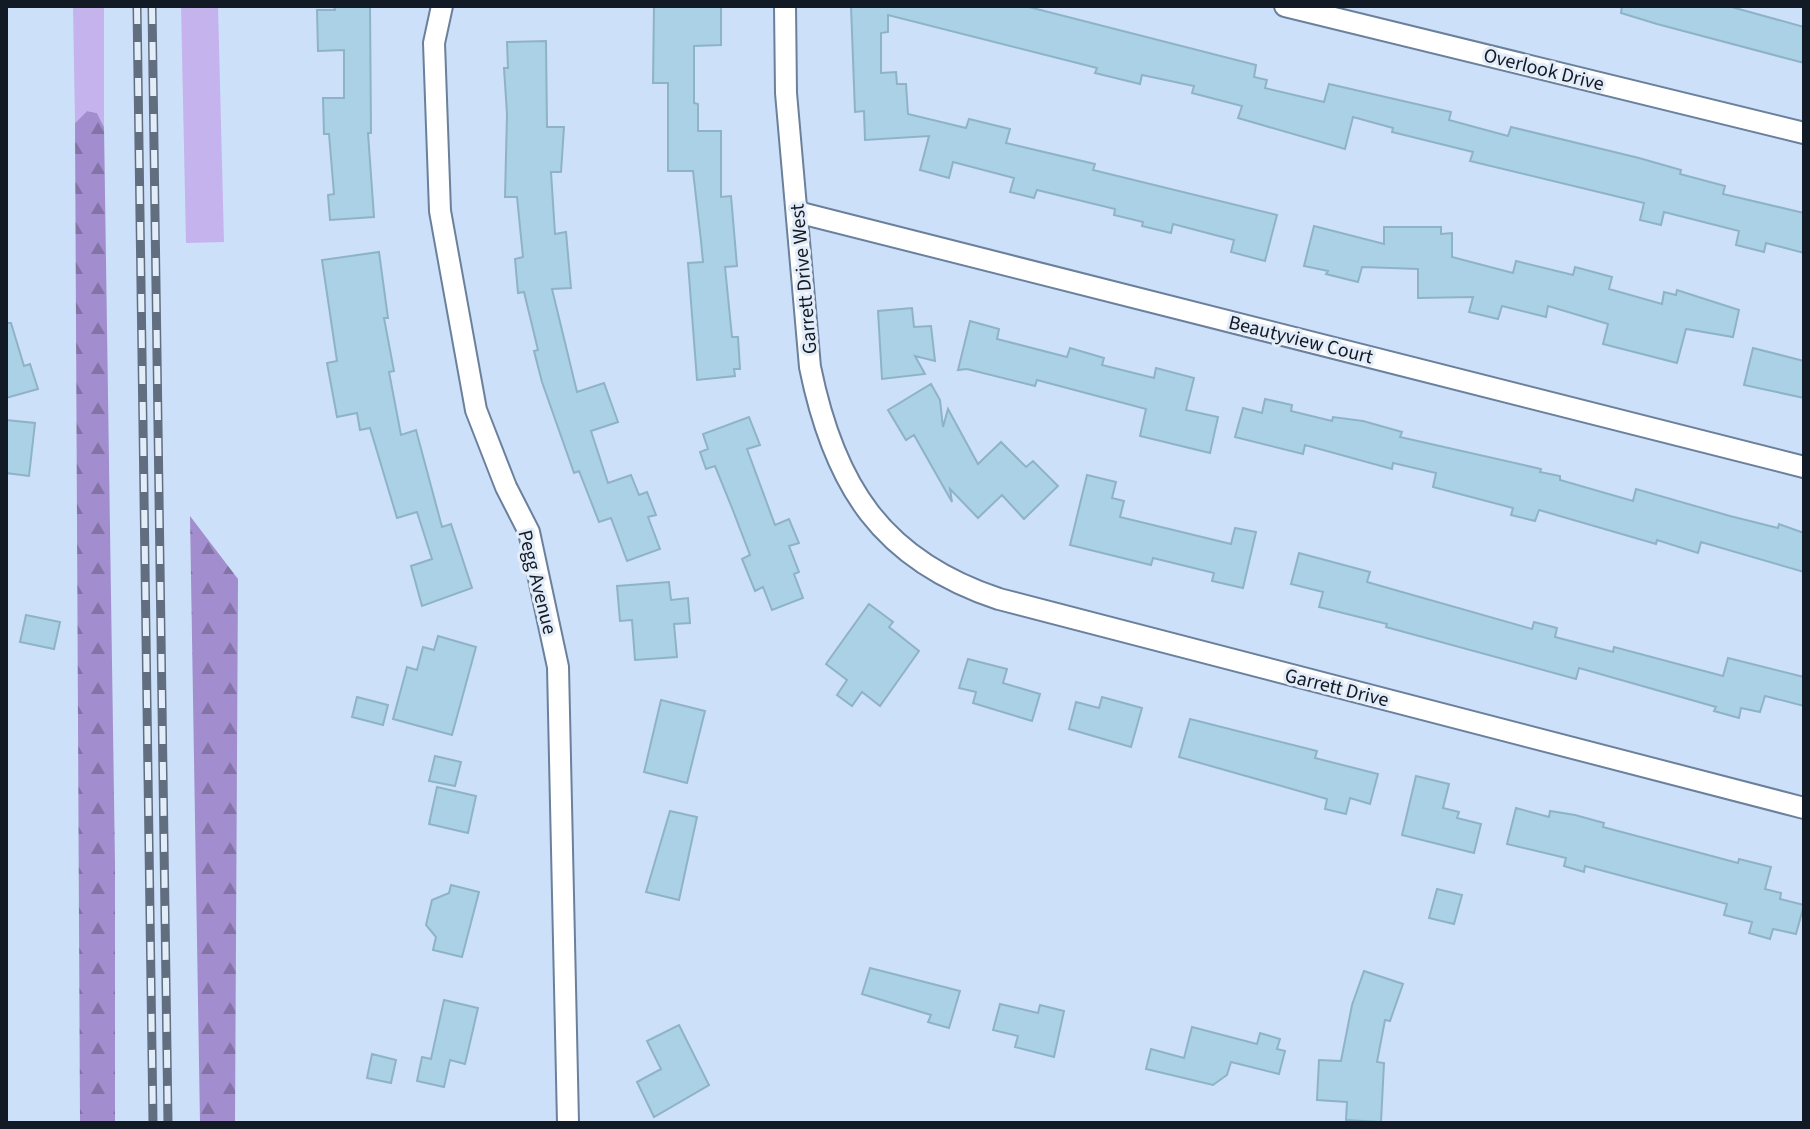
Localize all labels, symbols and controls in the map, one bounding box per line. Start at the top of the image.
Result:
street label: Overlook Drive [1480,41,1607,99]
street label: Garrett Drive West [783,202,825,355]
street label: Beautyview Court [1226,308,1376,372]
street label: Pegg Avenue [511,527,563,637]
street label: Garrett Drive [1282,662,1392,714]

